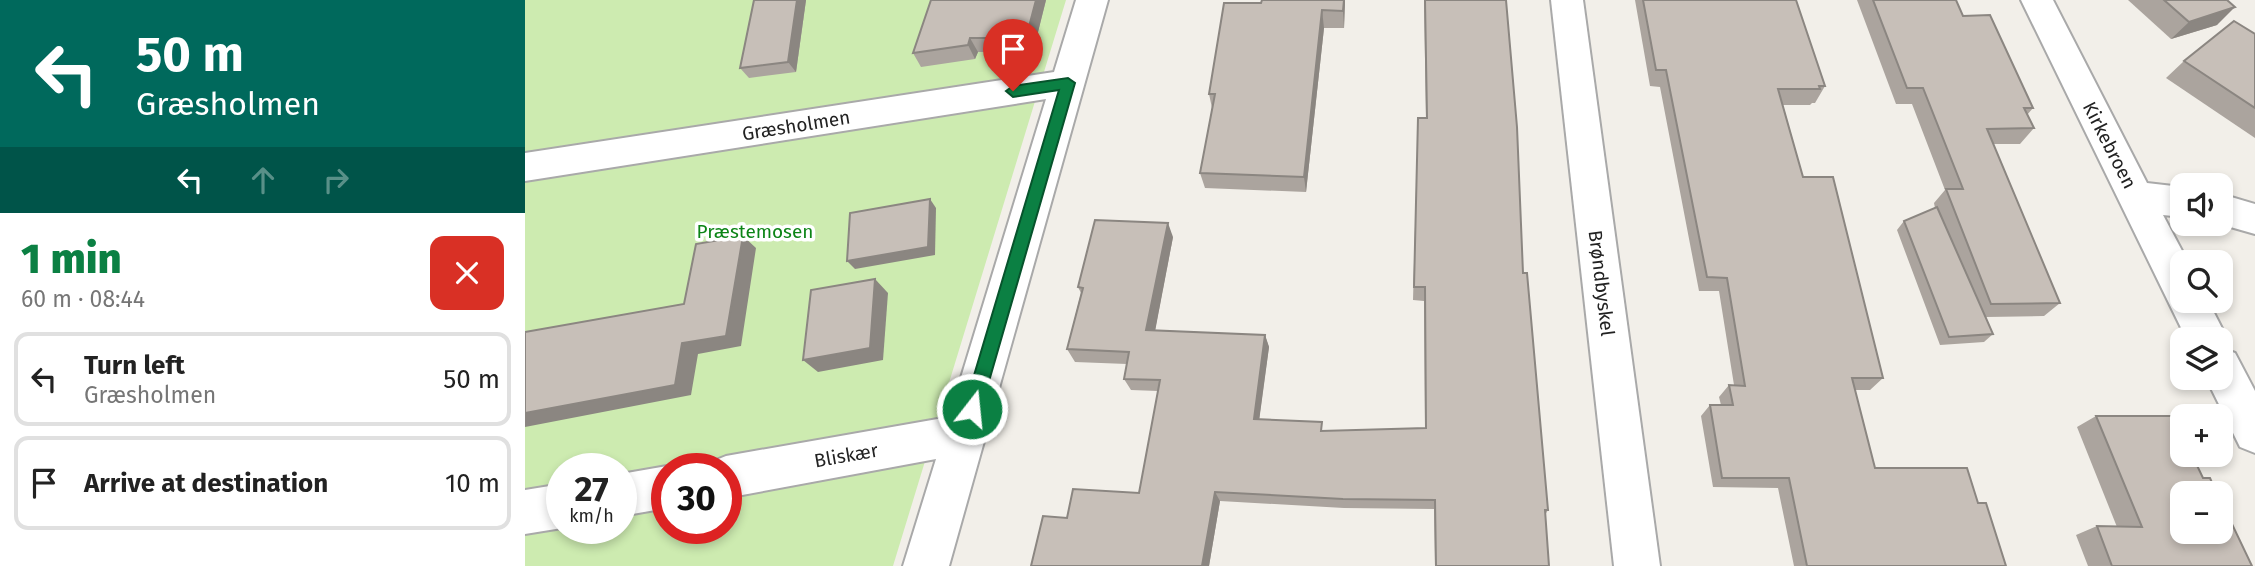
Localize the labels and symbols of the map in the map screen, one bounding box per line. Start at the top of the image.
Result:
pin [983,19,1043,91]
street label: Kirkebroen [2078,98,2141,193]
street label: Græsholmen [740,106,852,145]
park label: Præstemosen [696,220,814,243]
street label: Brøndbyskel [1584,229,1619,338]
position arrow [935,372,1009,446]
street label: Bliskær [812,438,880,472]
speed limit sign: 30 [651,453,742,544]

